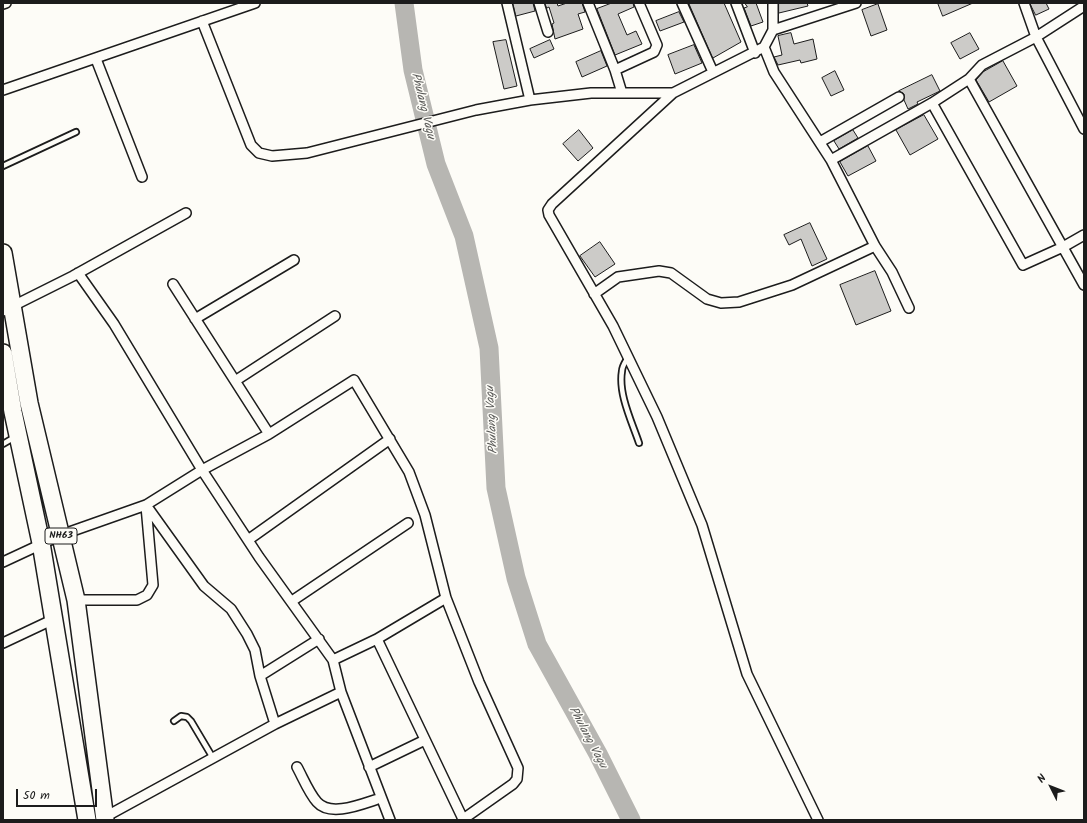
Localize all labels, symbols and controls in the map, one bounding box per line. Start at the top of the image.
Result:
water label: Phulang Vagu [407,71,437,141]
water label: Phulang Vagu [484,386,502,454]
road number: NH63 [45,528,77,544]
water label: Phulang Vagu [565,705,609,771]
north arrow [1031,767,1071,807]
text: N [1033,770,1051,788]
scale bar [18,781,99,807]
text: 50 m [23,786,50,805]

